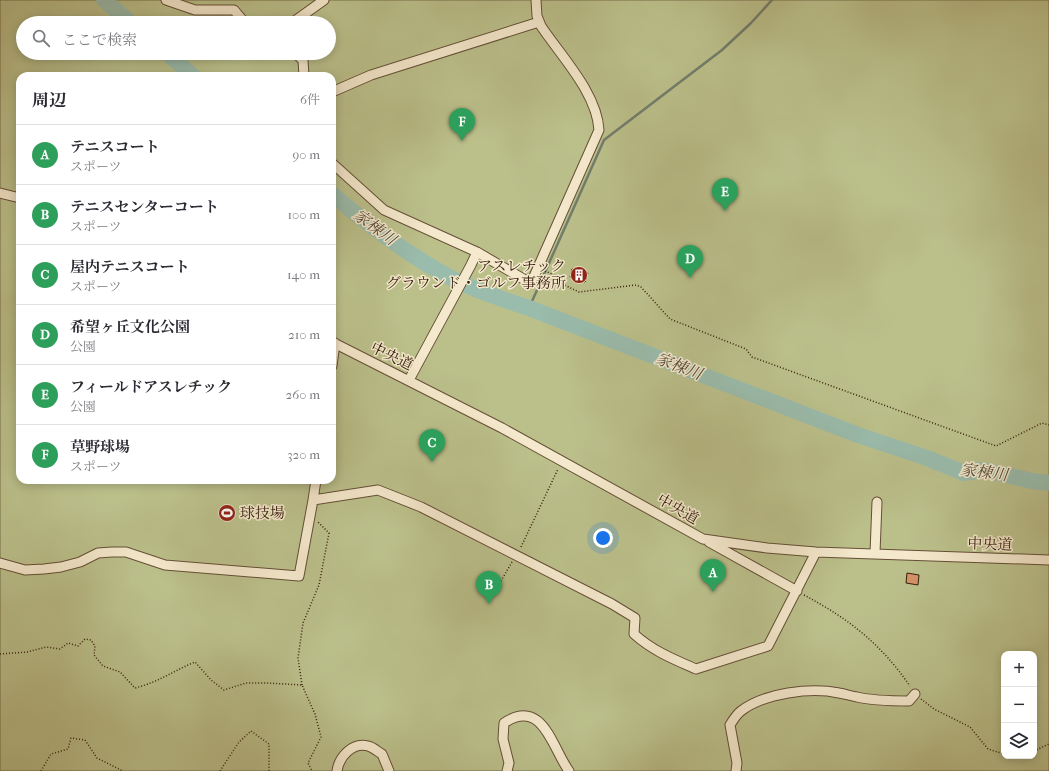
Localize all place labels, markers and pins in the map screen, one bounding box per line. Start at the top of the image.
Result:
pin: F [449,108,475,141]
pin: E [712,178,738,211]
pin: D [677,245,703,278]
place label: アスレチック グラウンド・ゴルフ事務所 [386,257,566,292]
building icon: アスレチック グラウンド・ゴルフ事務所 [569,265,589,285]
pin: C [419,429,445,462]
sports icon: 球技場 [217,503,237,523]
place label: 球技場 [240,504,285,522]
pin: A [700,559,726,592]
pin: B [476,571,502,604]

